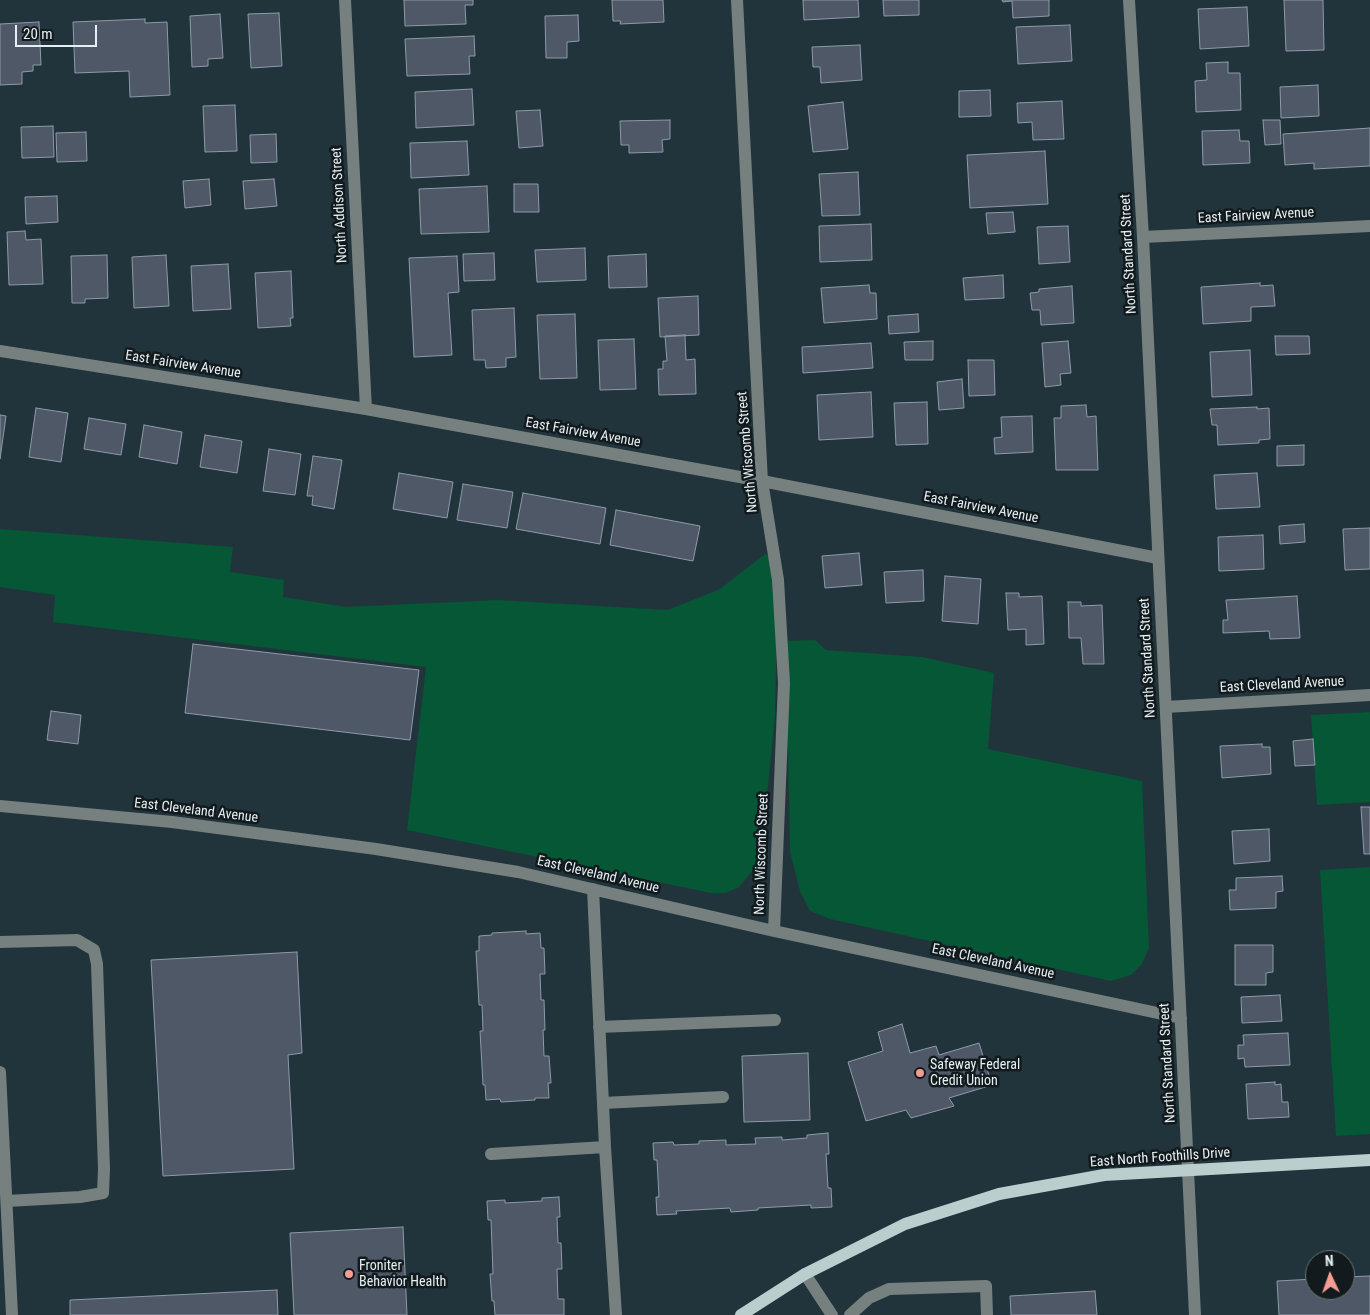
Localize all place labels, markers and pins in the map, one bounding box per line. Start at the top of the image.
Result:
place label: Safeway Federal Credit Union [930,1057,1020,1090]
marker: Safeway Federal Credit Union [914,1067,926,1079]
place label: Froniter Behavior Health [359,1258,446,1290]
marker: Froniter Behavior Health [343,1268,355,1280]

